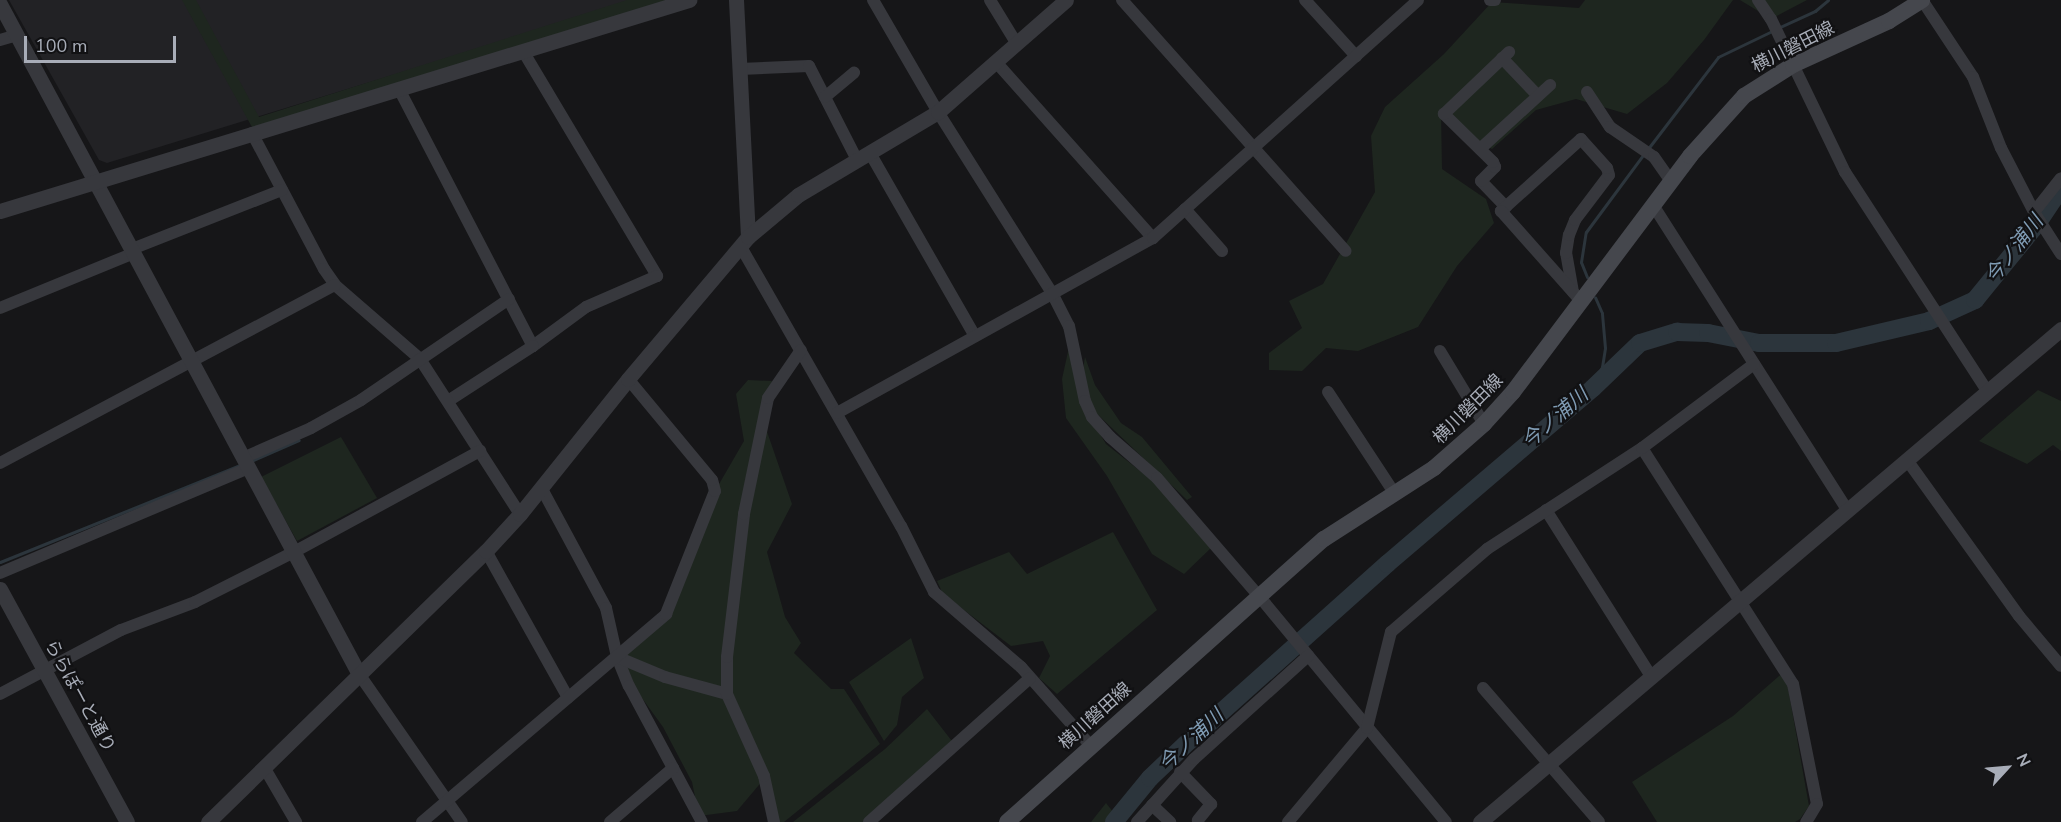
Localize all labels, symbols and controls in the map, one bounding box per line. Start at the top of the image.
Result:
street label: 横川磐田線 [1748,17,1838,77]
scale bar [27,24,178,62]
text: 100 m [35,34,87,58]
water label: 今ノ浦川 [1980,210,2048,288]
street label: 横川磐田線 [1429,370,1507,448]
water label: 今ノ浦川 [1517,383,1593,453]
street label: ららぽーと通り [40,636,120,756]
street label: 横川磐田線 [1054,678,1136,754]
water label: 今ノ浦川 [1154,704,1228,776]
north arrow [1977,738,2037,798]
text: N [2011,750,2036,770]

